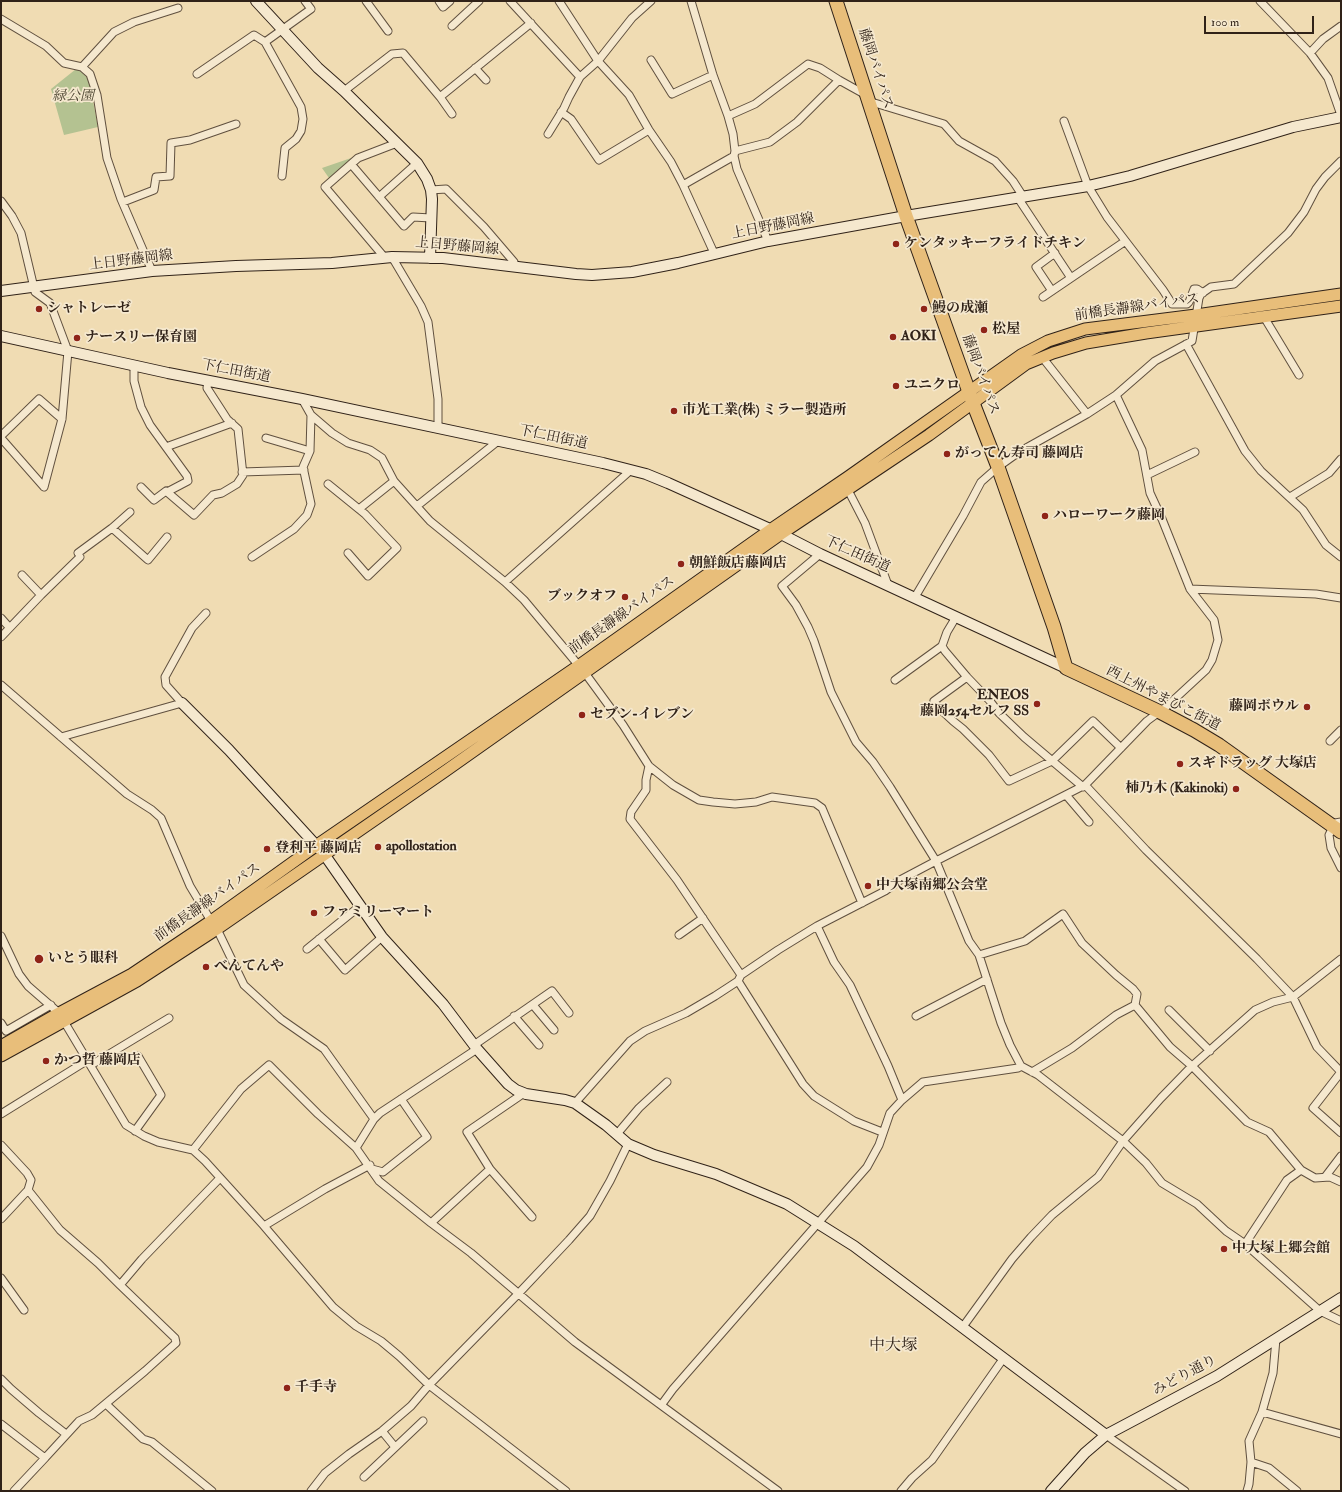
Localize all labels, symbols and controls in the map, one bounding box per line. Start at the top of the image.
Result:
scale bar [1206,8,1316,34]
text: 100 m [1211,15,1239,30]
street label: 藤岡バイパス [854,26,896,112]
park label: 緑公園 [52,89,94,105]
street label: 上日野藤岡線 [730,211,816,243]
street label: 上日野藤岡線 [414,235,500,259]
place label: ケンタッキーフライドチキン [904,236,1086,252]
marker: ケンタッキーフライドチキン [891,239,901,249]
street label: 上日野藤岡線 [88,248,174,274]
street label: 前橋長瀞線バイパス [1073,291,1201,325]
place label: シャトレーゼ [47,301,131,317]
place label: 鰻の成瀬 [932,301,988,317]
marker: シャトレーゼ [34,304,44,314]
marker: 鰻の成瀬 [919,304,929,314]
place label: 松屋 [992,322,1020,338]
marker: 松屋 [979,325,989,335]
place label: AOKI [901,329,936,345]
place label: ナースリー保育園 [85,330,197,346]
marker: AOKI [888,332,898,342]
marker: ナースリー保育園 [72,333,82,343]
street label: 藤岡バイパス [958,333,1002,417]
street label: 下仁田街道 [200,357,272,387]
place label: ユニクロ [904,378,960,394]
marker: ユニクロ [891,381,901,391]
place label: 市光工業(株) ミラー製造所 [682,403,847,419]
marker: 市光工業(株) ミラー製造所 [669,406,679,416]
street label: 下仁田街道 [517,423,589,453]
place label: がってん寿司 藤岡店 [955,446,1084,462]
marker: がってん寿司 藤岡店 [942,449,952,459]
place label: ハローワーク藤岡 [1053,508,1165,524]
marker: ハローワーク藤岡 [1040,511,1050,521]
street label: 下仁田街道 [822,533,892,577]
place label: 朝鮮飯店藤岡店 [689,556,787,572]
marker: 朝鮮飯店藤岡店 [676,559,686,569]
street label: 前橋長瀞線バイパス [566,573,678,659]
place label: ブックオフ [547,589,617,605]
marker: ブックオフ [620,592,630,602]
street label: 西上州やまびこ街道 [1103,663,1223,735]
place label: ENEOS 藤岡254セルフ SS [920,688,1029,720]
marker: ENEOS 藤岡254セルフ SS [1032,699,1042,709]
place label: 藤岡ボウル [1229,699,1299,715]
marker: 藤岡ボウル [1302,702,1312,712]
place label: セブン-イレブン [590,707,694,723]
marker: セブン-イレブン [577,710,587,720]
place label: スギドラッグ 大塚店 [1188,756,1317,772]
marker: スギドラッグ 大塚店 [1175,759,1185,769]
place label: 柿乃木 (Kakinoki) [1125,781,1228,797]
marker: 柿乃木 (Kakinoki) [1231,784,1241,794]
place label: apollostation [386,839,457,855]
place label: 登利平 藤岡店 [275,841,362,857]
marker: apollostation [373,842,383,852]
marker: 登利平 藤岡店 [262,844,272,854]
street label: 前橋長瀞線バイパス [152,860,264,946]
place label: 中大塚南郷公会堂 [876,878,988,894]
marker: 中大塚南郷公会堂 [863,881,873,891]
place label: ファミリーマート [322,905,434,921]
marker: ファミリーマート [309,908,319,918]
place label: いとう眼科 [48,951,118,967]
marker: いとう眼科 [33,953,45,965]
place label: べんてんや [214,959,284,975]
marker: べんてんや [201,962,211,972]
place label: かつ哲 藤岡店 [54,1053,141,1069]
marker: かつ哲 藤岡店 [41,1056,51,1066]
place label: 中大塚上郷会館 [1232,1241,1330,1257]
marker: 中大塚上郷会館 [1219,1244,1229,1254]
district label: 中大塚 [869,1337,917,1357]
street label: みどり通り [1150,1352,1220,1400]
place label: 千手寺 [295,1380,337,1396]
marker: 千手寺 [282,1383,292,1393]

